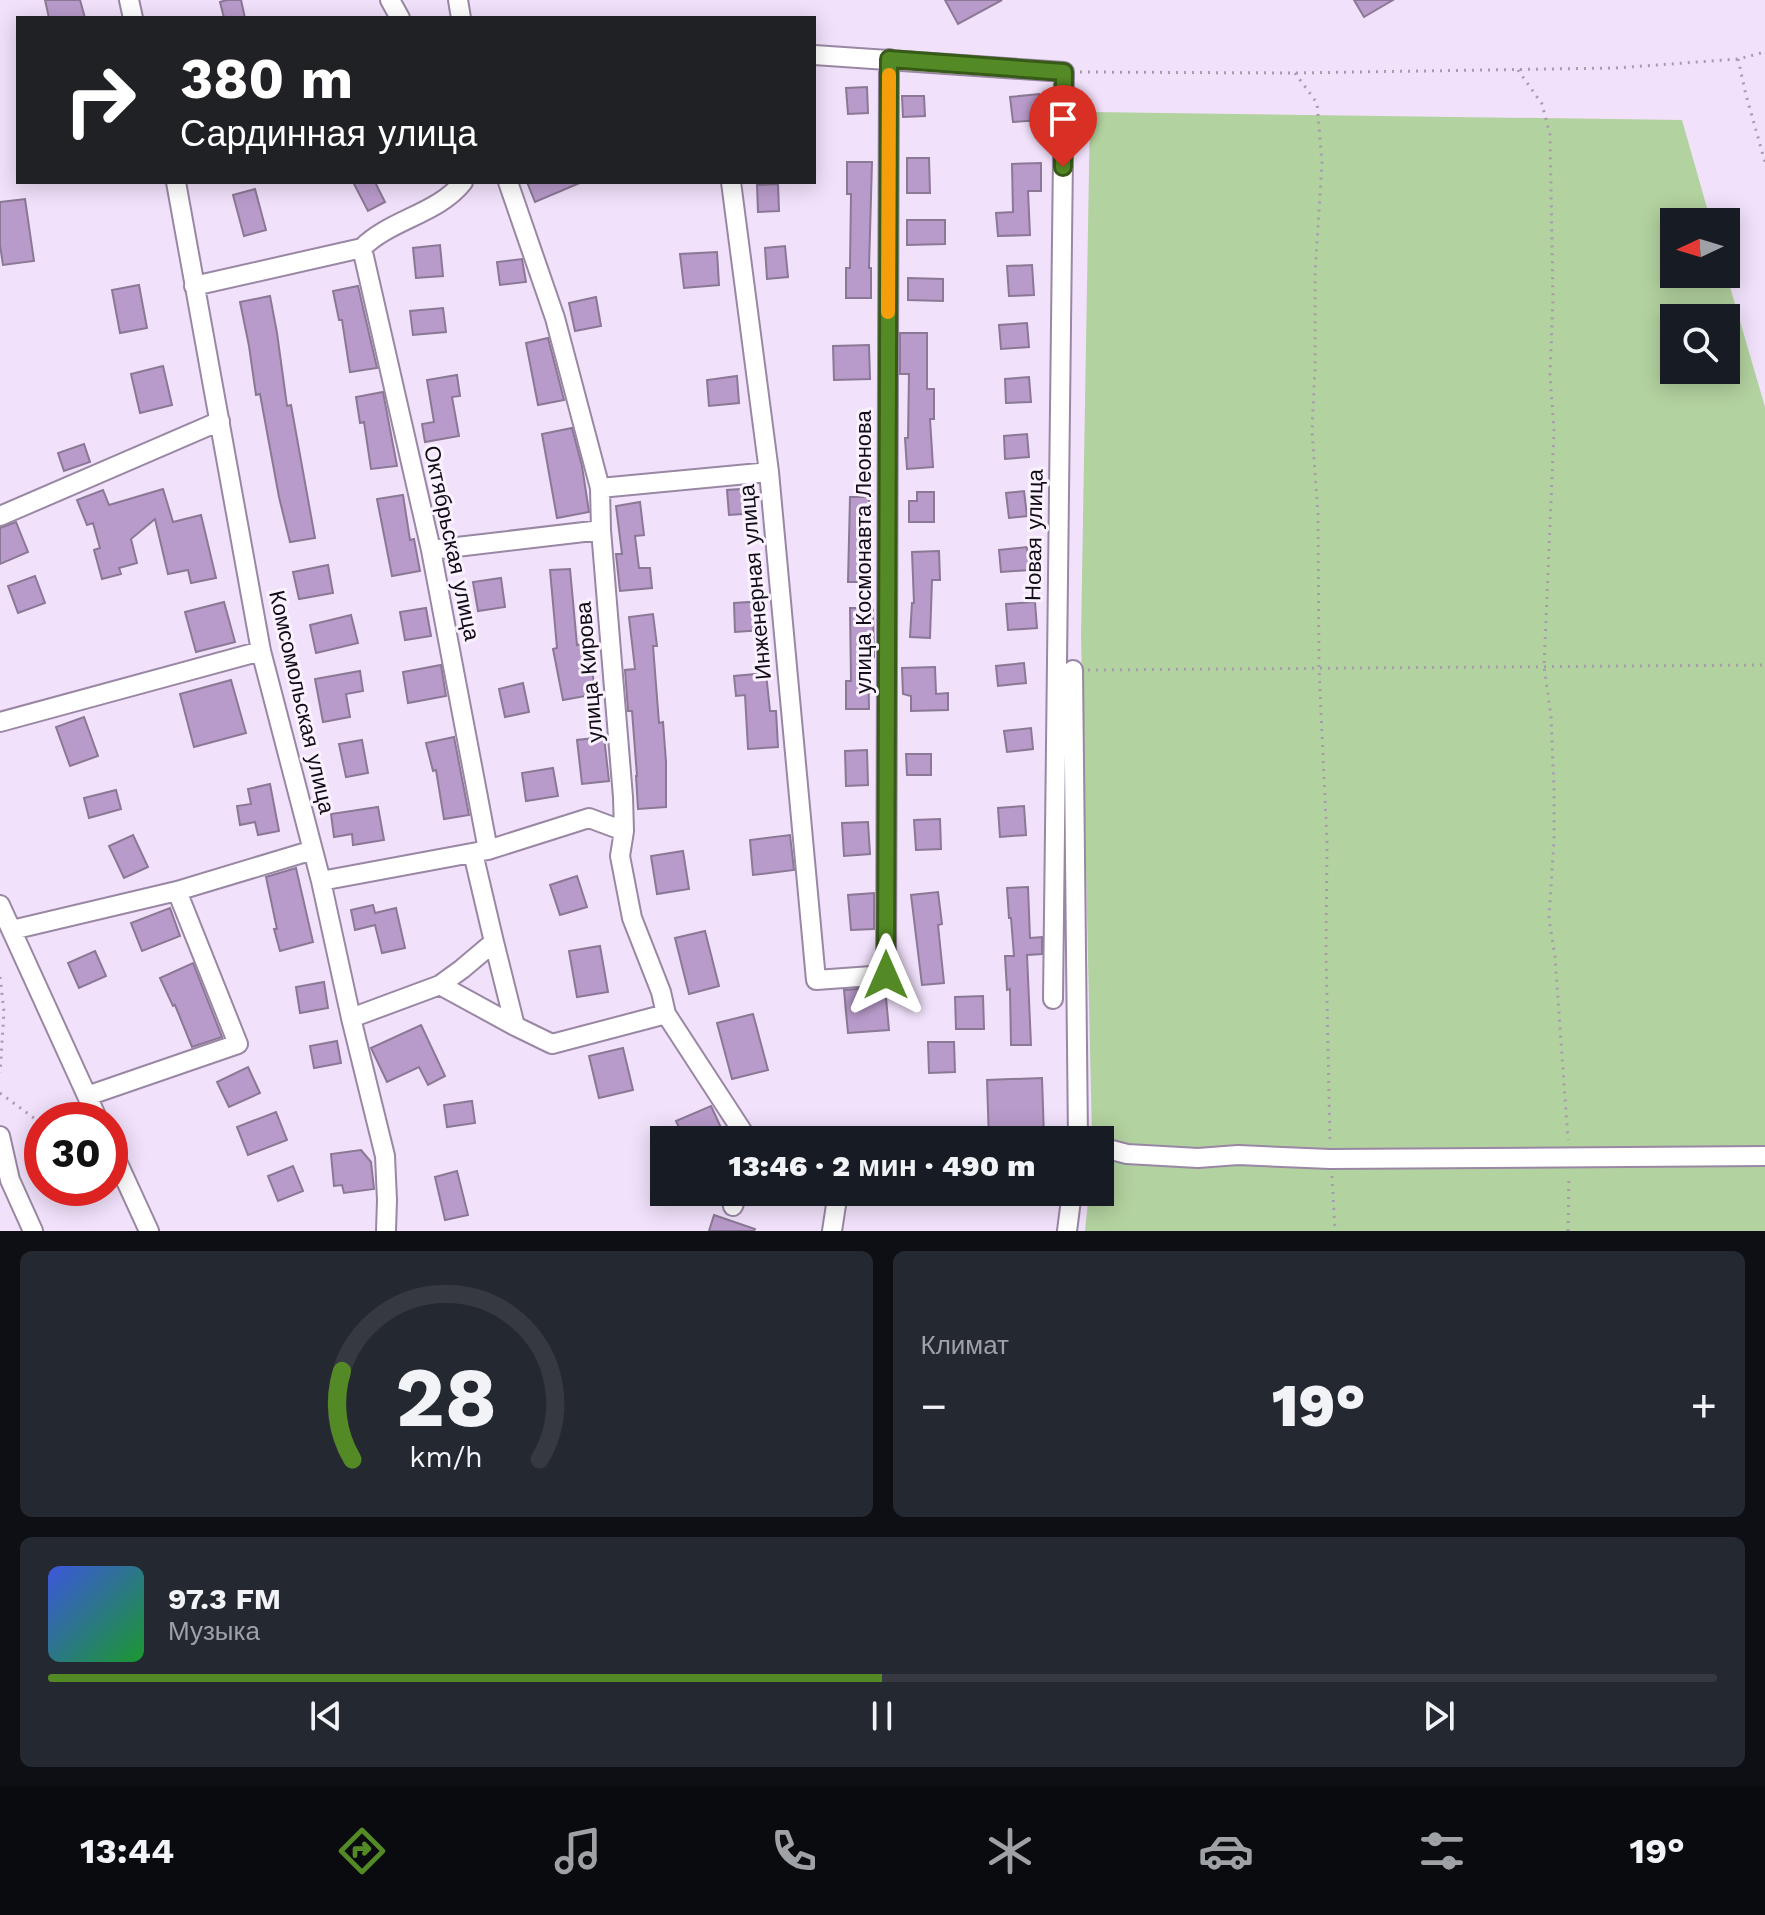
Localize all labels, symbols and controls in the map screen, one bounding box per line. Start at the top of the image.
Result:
text: 380 m [180,46,353,112]
icon: right [48,48,152,152]
pin [1029,85,1097,167]
icon: arrive [1041,97,1085,141]
text: Сардинная улица [180,113,477,155]
north arrow [1660,208,1740,288]
map controls [1660,208,1740,384]
button: search [1660,304,1740,384]
street label: улица Космонавта Леонова [851,409,876,694]
street label: Октябрьская улица [419,443,485,643]
street label: Новая улица [1020,468,1048,601]
street label: Инженерная улица [734,483,776,681]
street label: Комсомольская улица [264,588,340,817]
street label: улица Кирова [570,600,608,743]
position arrow [844,933,928,1017]
speed limit sign: 30 [24,1102,128,1206]
text: 13:46 · 2 мин · 490 m [729,1148,1035,1183]
text: Климат [921,1330,1009,1360]
text: 28 [395,1349,497,1446]
text: 19° [1272,1370,1366,1441]
text: − [921,1380,947,1432]
text: + [1690,1380,1717,1432]
text: km/h [409,1440,483,1474]
text: 97.3 FM [168,1581,281,1616]
text: Музыка [168,1616,260,1646]
icon: previous [304,1694,348,1738]
icon: pause [860,1694,904,1738]
icon: next [1417,1694,1461,1738]
icon: directions [334,1823,390,1879]
icon: music [550,1823,606,1879]
icon: phone [766,1823,822,1879]
icon: climate [982,1823,1038,1879]
icon: car [1198,1823,1254,1879]
icon: filters [1414,1823,1470,1879]
text: 13:44 [80,1830,174,1872]
text: 19° [1629,1830,1685,1872]

